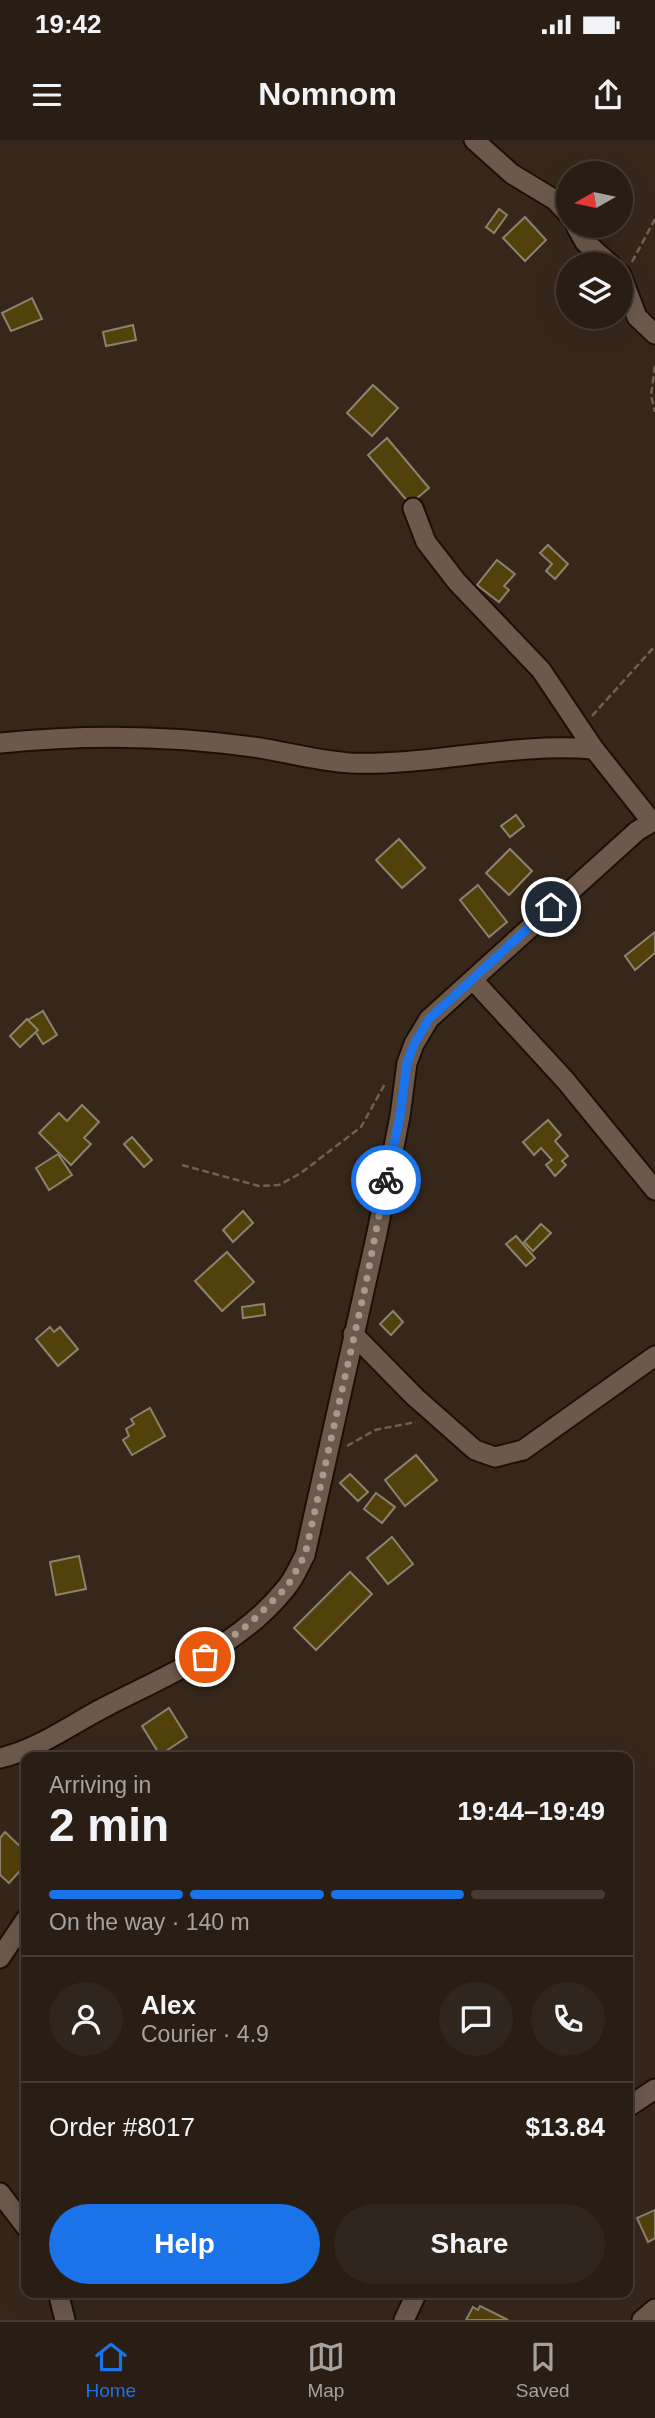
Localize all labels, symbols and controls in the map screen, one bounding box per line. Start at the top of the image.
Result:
text: 19:42 [35,9,102,39]
icon: menu [28,76,66,114]
text: Nomnom [258,76,397,112]
icon: share [589,76,627,114]
north arrow [556,161,634,238]
map controls [556,161,633,329]
button: layers [556,252,633,329]
pin [521,877,581,937]
icon: home [532,888,570,926]
courier [351,1145,421,1215]
icon: bike [367,1161,405,1199]
pin [175,1627,235,1687]
icon: bag [186,1638,224,1676]
text: Arriving in [49,1772,151,1798]
text: 19:44–19:49 [458,1796,605,1826]
text: 2 min [49,1799,169,1851]
text: On the way · 140 m [49,1909,250,1935]
button: person [49,1982,123,2056]
button: chat [439,1982,513,2056]
button: phone [531,1982,605,2056]
text: Alex [141,1990,196,2020]
text: Courier · 4.9 [141,2021,269,2047]
text: Order #8017 [49,2112,195,2142]
text: $13.84 [525,2112,605,2142]
button: Help [49,2204,320,2284]
button: Share [334,2204,605,2284]
tab: Home [85,2338,136,2402]
tab: Map [307,2338,345,2402]
tab: Saved [516,2338,570,2402]

